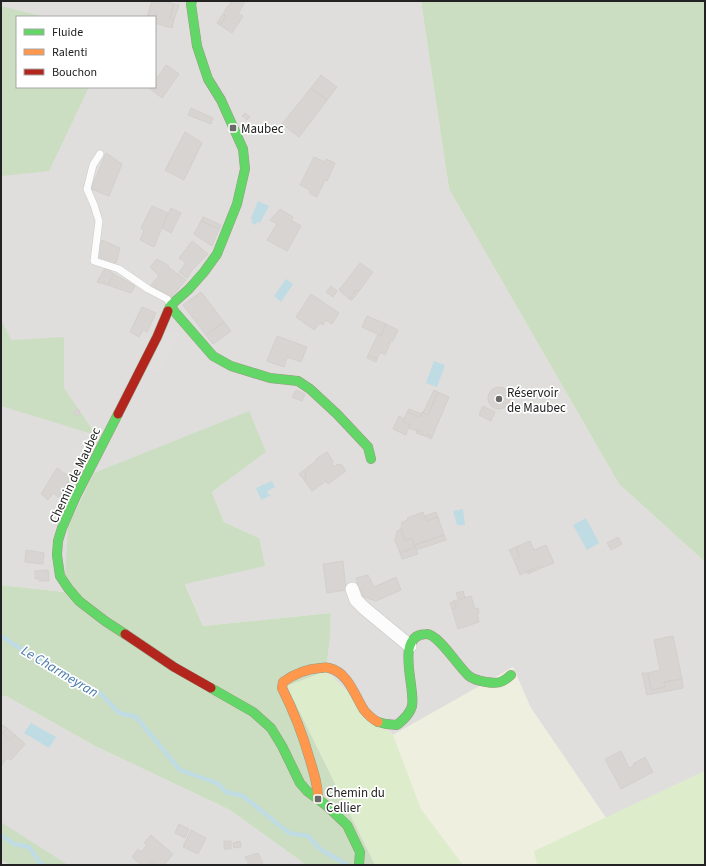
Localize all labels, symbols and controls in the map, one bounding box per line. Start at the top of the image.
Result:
legend [16,16,156,88]
text: Fluide [52,24,83,41]
text: Ralenti [52,44,87,61]
text: Bouchon [52,64,97,81]
place label: Maubec [241,120,284,138]
marker: Maubec [228,123,238,133]
place label: Réservoir de Maubec [507,384,566,417]
marker: Réservoir de Maubec [494,394,504,404]
street label: Chemin de Maubec [45,425,105,526]
water label: Le Charmeyran [17,641,102,703]
place label: Chemin du Cellier [326,784,385,817]
marker: Chemin du Cellier [313,794,323,804]

